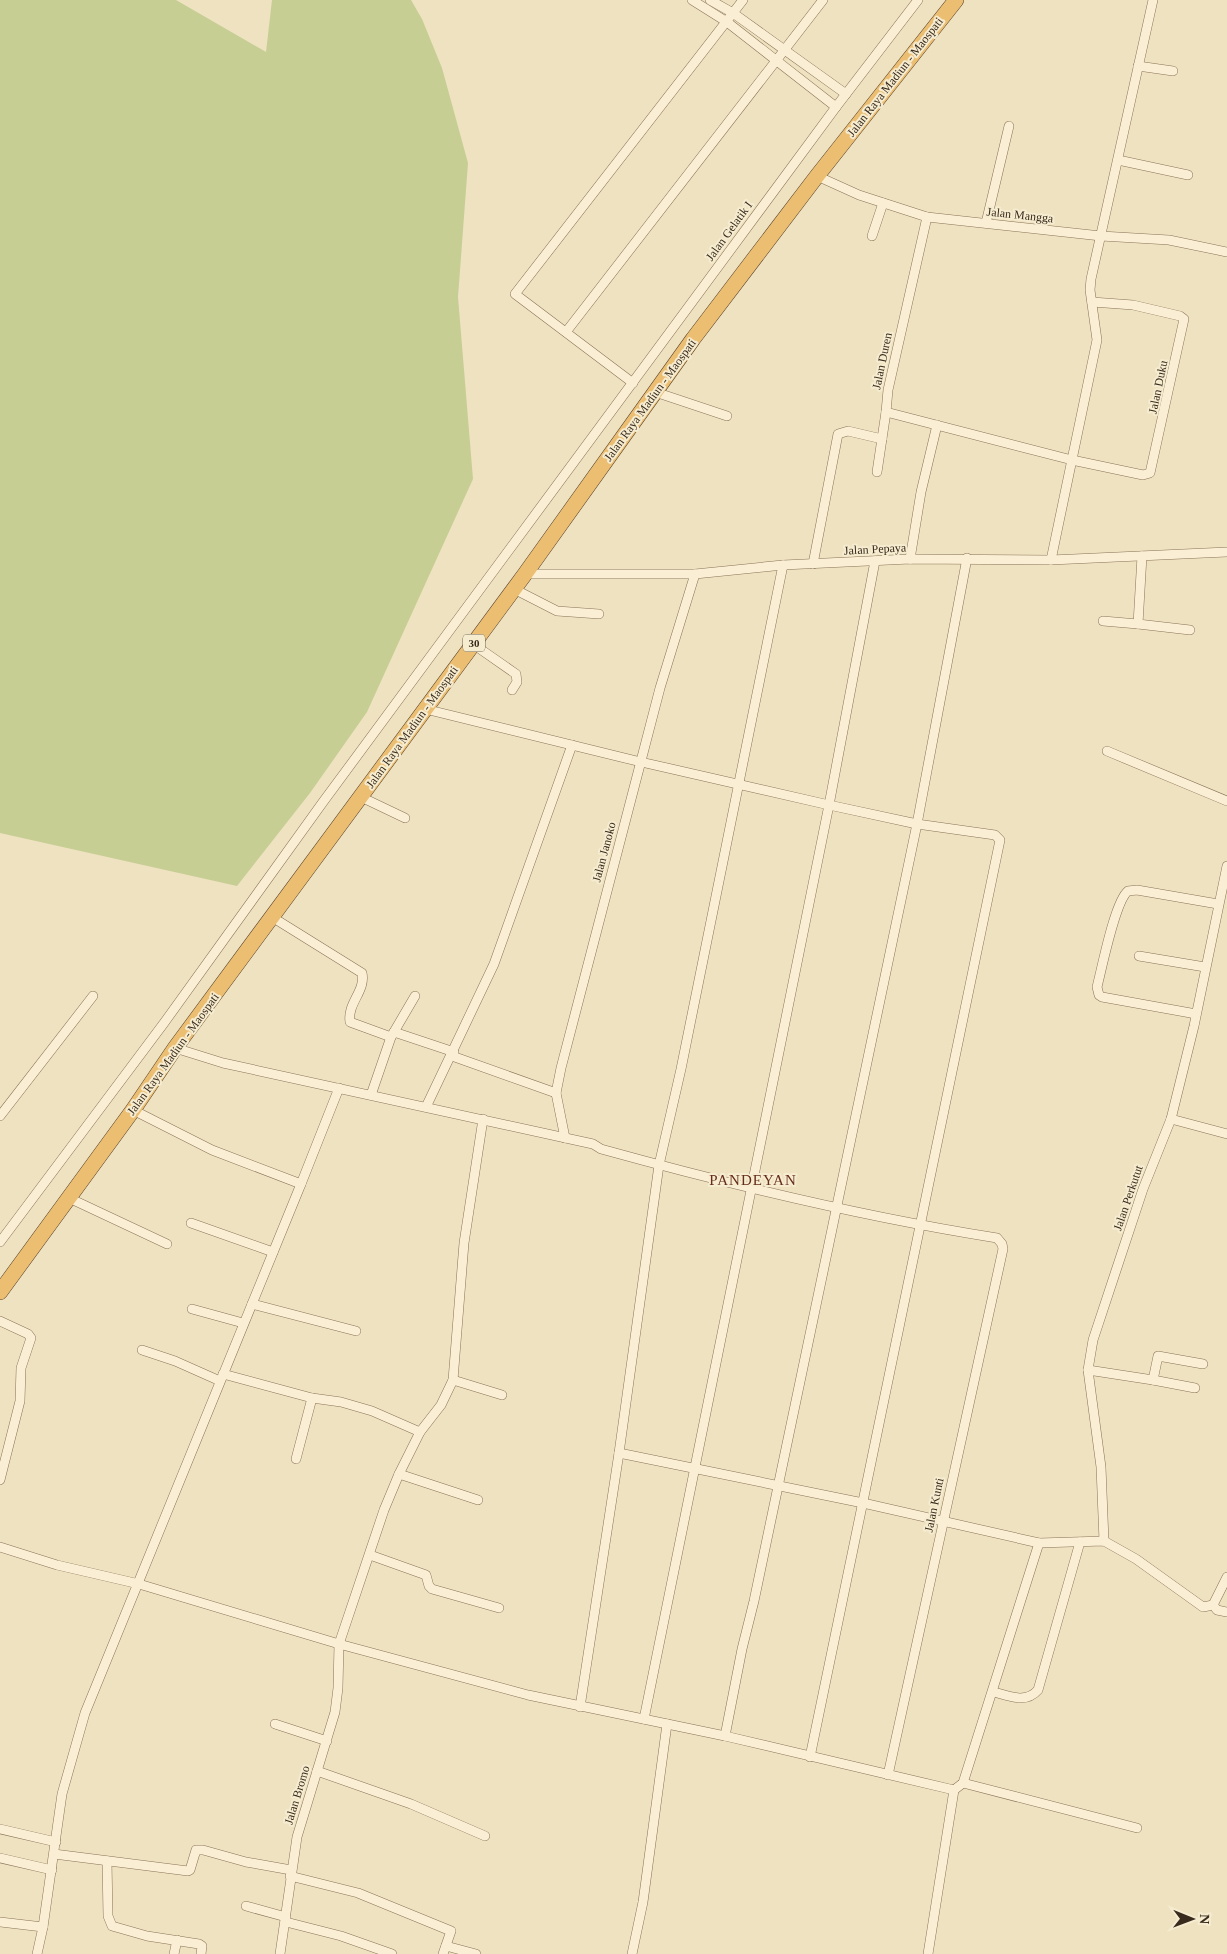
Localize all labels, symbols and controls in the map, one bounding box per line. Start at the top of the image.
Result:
street label: Jalan Raya Madiun - Maospati [844,14,946,139]
street label: Jalan Gelatik I [703,199,755,263]
street label: Jalan Mangga [986,205,1055,226]
street label: Jalan Duren [869,331,895,391]
street label: Jalan Raya Madiun - Maospati [601,336,699,464]
street label: Jalan Duku [1146,359,1170,415]
street label: Jalan Pepaya [844,540,907,558]
road number: 30 [463,634,485,651]
street label: Jalan Raya Madiun - Maospati [363,663,461,791]
street label: Jalan Janoko [589,820,619,884]
street label: Jalan Raya Madiun - Maospati [124,990,222,1118]
street label: Jalan Perkutut [1110,1163,1146,1233]
district label: PANDEYAN [709,1172,797,1188]
street label: Jalan Kunti [921,1476,947,1533]
street label: Jalan Bromo [281,1764,313,1826]
north arrow [1167,1894,1217,1944]
text: N [1197,1914,1212,1924]

